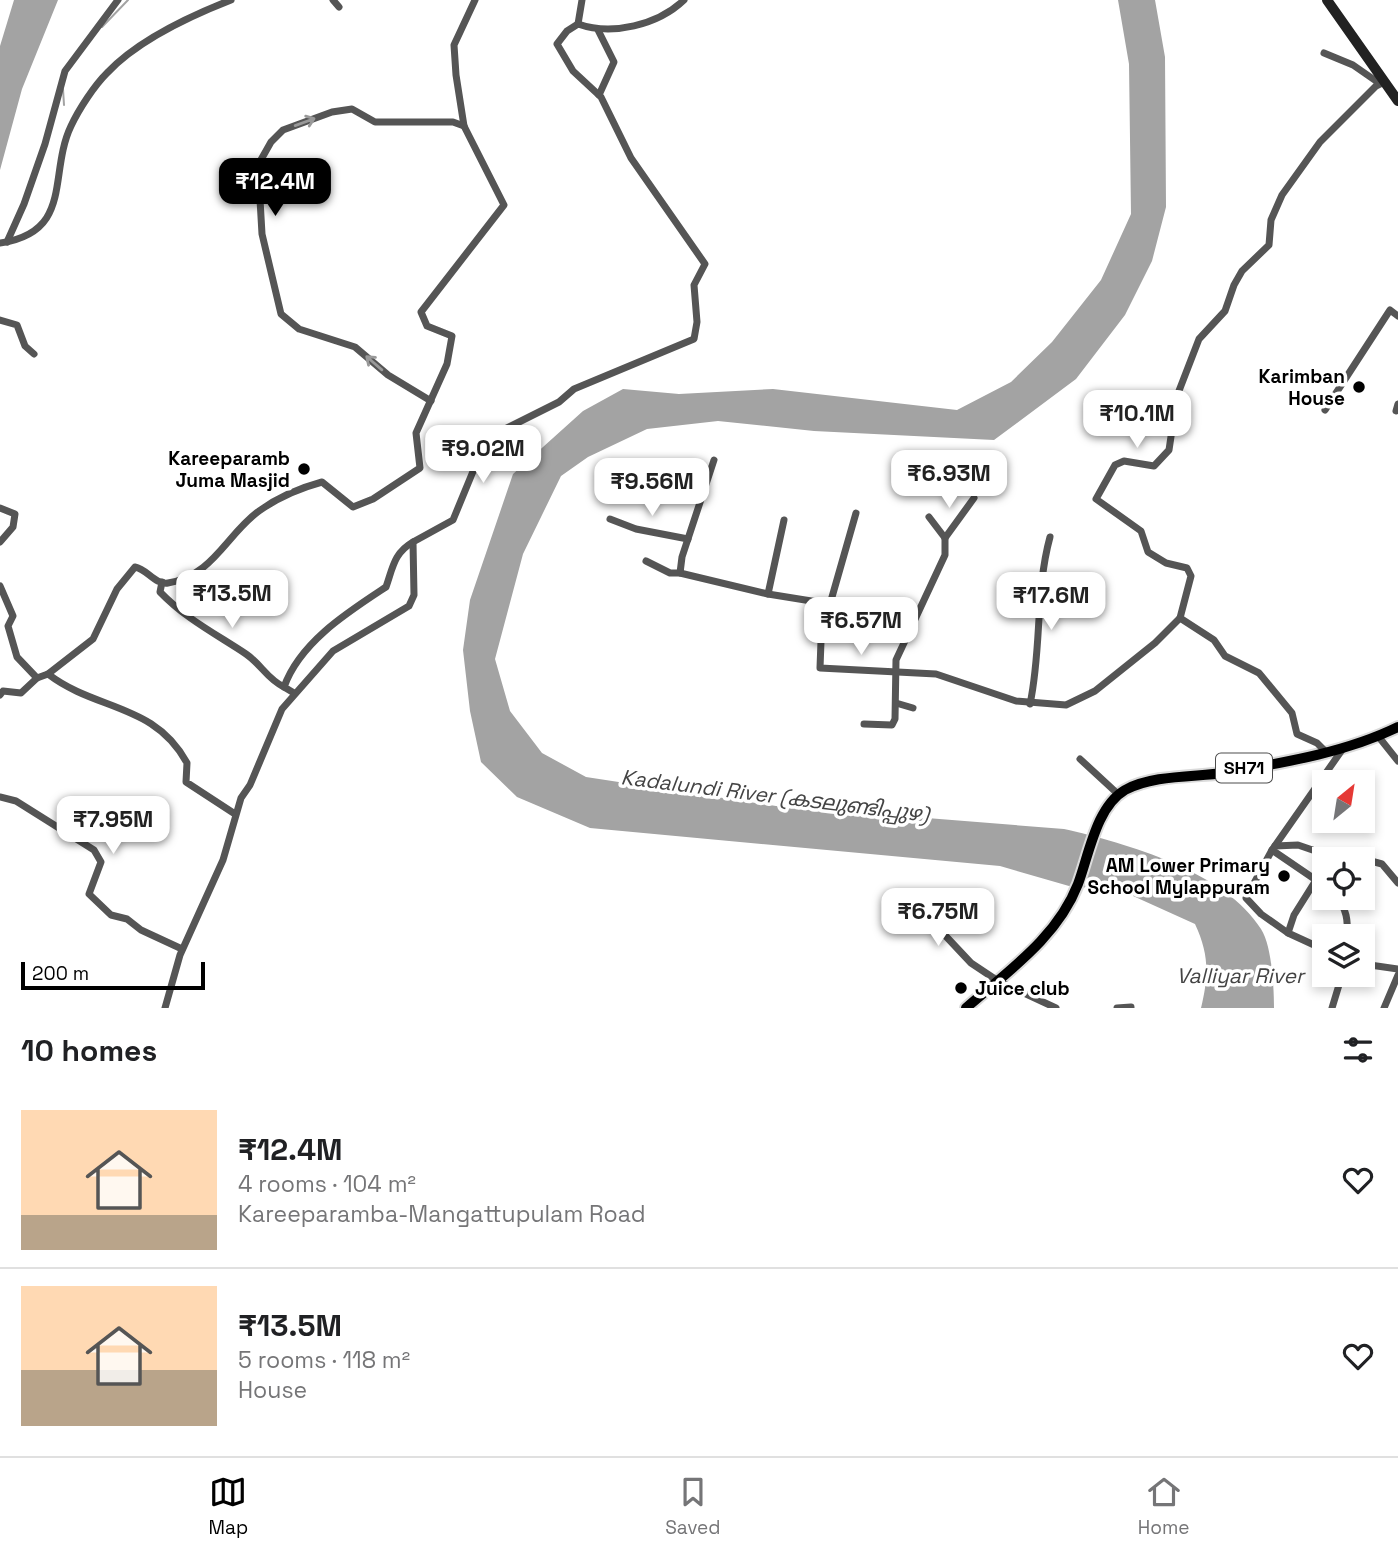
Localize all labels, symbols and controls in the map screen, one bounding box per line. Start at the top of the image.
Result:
one-way arrow [293,115,315,127]
pin: ₹12.4M [218,158,332,218]
text: ₹12.4M [235,166,315,196]
one-way arrow [365,355,383,371]
place label: Karimban House [1259,364,1345,411]
marker: Karimban House [1351,379,1367,395]
pin: ₹10.1M [1080,391,1194,450]
text: ₹10.1M [1099,398,1175,428]
pin: ₹9.02M [426,426,540,485]
text: ₹9.02M [441,433,525,463]
place label: Kareeparamb Juma Masjid [168,446,290,493]
pin: ₹6.93M [892,450,1006,510]
pin: ₹9.56M [595,458,709,518]
text: ₹6.93M [907,458,991,488]
marker: Kareeparamb Juma Masjid [296,461,312,477]
text: ₹9.56M [610,466,694,496]
pin: ₹13.5M [175,570,289,630]
pin: ₹17.6M [994,572,1108,632]
text: ₹13.5M [192,578,272,608]
text: ₹17.6M [1012,580,1090,610]
pin: ₹6.57M [804,598,918,657]
text: ₹6.57M [820,605,902,635]
road number: SH71 [1216,754,1272,782]
water label: Kadalundi River (കടലുണ്ടിപ്പുഴ) [619,763,933,829]
north arrow [1312,770,1376,833]
map controls [1312,770,1375,987]
pin: ₹7.95M [56,796,170,856]
text: ₹7.95M [73,804,153,834]
button: locate [1312,847,1375,910]
place label: AM Lower Primary School Mylappuram [1088,853,1270,900]
marker: AM Lower Primary School Mylappuram [1276,868,1292,884]
pin: ₹6.75M [881,888,995,948]
text: ₹6.75M [897,896,979,926]
button: layers [1312,924,1375,987]
scale bar [21,959,205,991]
text: 200 m [32,961,89,986]
water label: Valliyar River [1176,962,1306,989]
place label: Juice club [975,976,1070,1001]
marker: Juice club [953,980,969,996]
text: 10 homes [21,1031,157,1070]
icon: filters [1339,1031,1377,1069]
text: ₹12.4M [238,1130,343,1169]
icon: home [77,1138,161,1222]
icon: heart [1339,1161,1377,1199]
text: 4 rooms · 104 m² [238,1169,416,1199]
text: Kareeparamba-Mangattupulam Road [238,1199,646,1229]
text: ₹13.5M [238,1306,342,1345]
icon: home [77,1314,161,1398]
icon: heart [1339,1337,1377,1375]
text: 5 rooms · 118 m² [238,1345,410,1375]
text: House [238,1375,307,1405]
tab: Map [209,1473,248,1540]
tab: Saved [665,1473,721,1540]
tab: Home [1138,1473,1189,1540]

